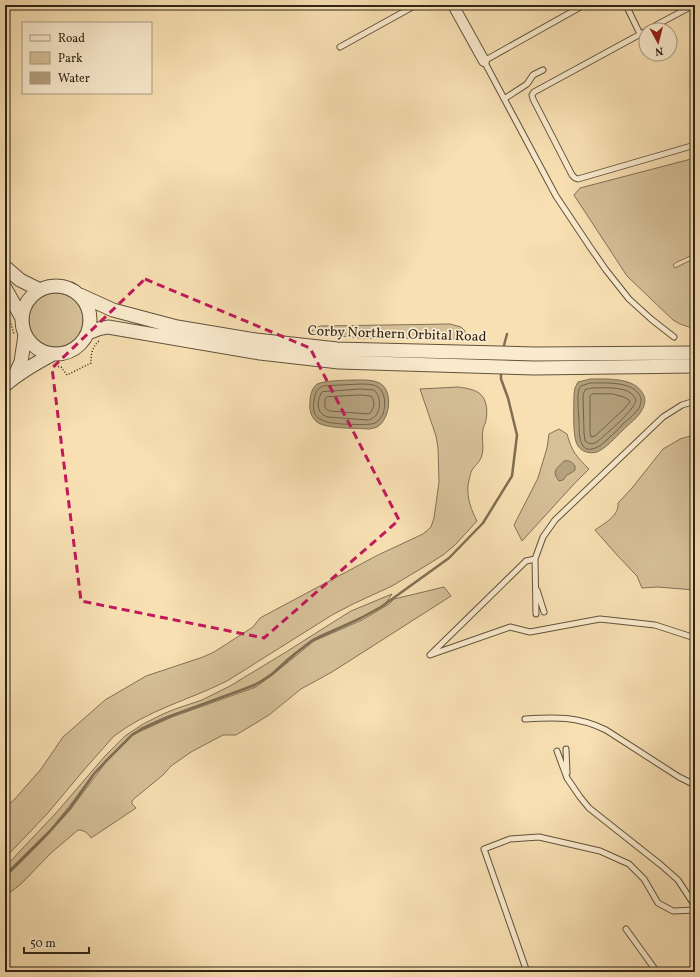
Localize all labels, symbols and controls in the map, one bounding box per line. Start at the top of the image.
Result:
legend [22,22,152,94]
north arrow [638,22,678,62]
text: Road [58,31,85,47]
text: N [654,43,664,58]
text: Park [58,51,83,67]
text: Water [58,71,90,87]
street label: Corby Northern Orbital Road [307,322,487,347]
scale bar [24,929,89,955]
text: 50 m [30,936,56,952]

